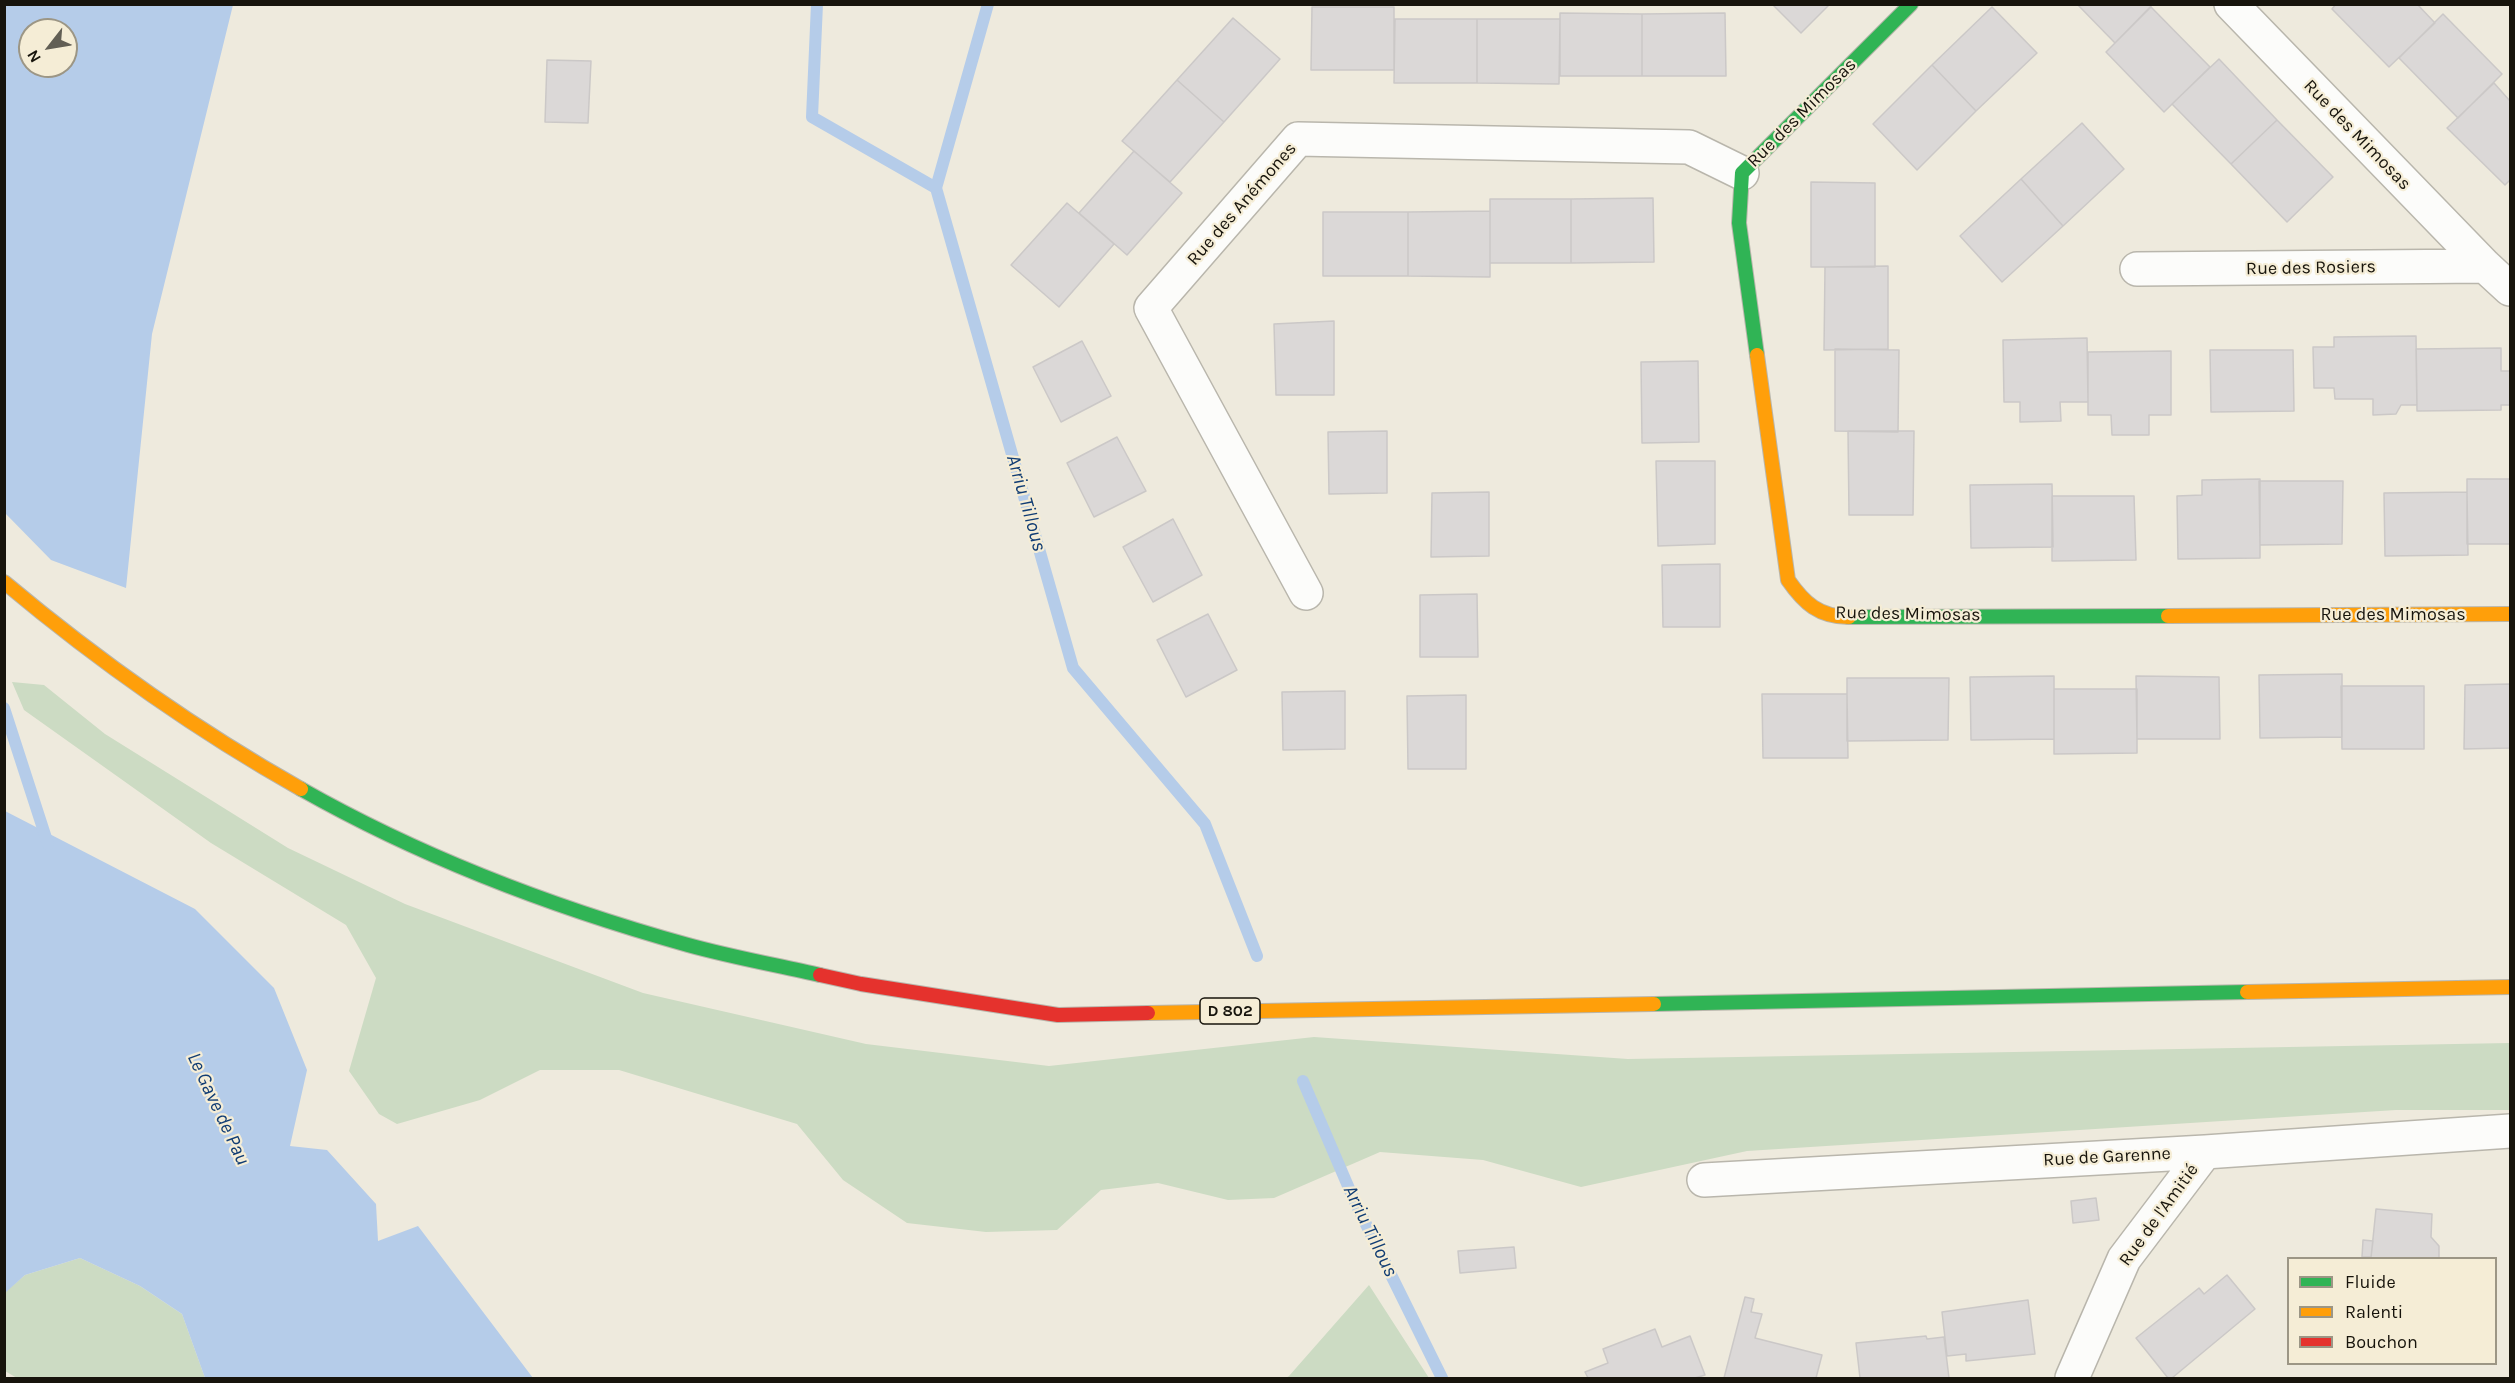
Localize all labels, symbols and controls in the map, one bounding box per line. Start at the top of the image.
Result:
north arrow [18,18,78,78]
text: N [23,47,45,66]
street label: Rue des Mimosas [1743,54,1861,172]
street label: Rue des Mimosas [2299,75,2415,195]
street label: Rue des Anémones [1183,138,1301,270]
street label: Rue des Rosiers [2246,256,2376,280]
water label: Arriu Tillous [1001,452,1051,554]
street label: Rue des Mimosas [1835,602,1981,626]
street label: Rue des Mimosas [2320,604,2466,626]
road number: D 802 [1200,998,1260,1024]
water label: Le Gave de Pau [181,1049,255,1169]
street label: Rue de Garenne [2043,1143,2171,1171]
street label: Rue de l'Amitié [2115,1160,2203,1270]
water label: Arriu Tillous [1337,1181,1403,1281]
legend [2287,1257,2497,1365]
text: Fluide [2345,1271,2396,1293]
text: Ralenti [2345,1301,2403,1323]
text: Bouchon [2345,1331,2418,1353]

